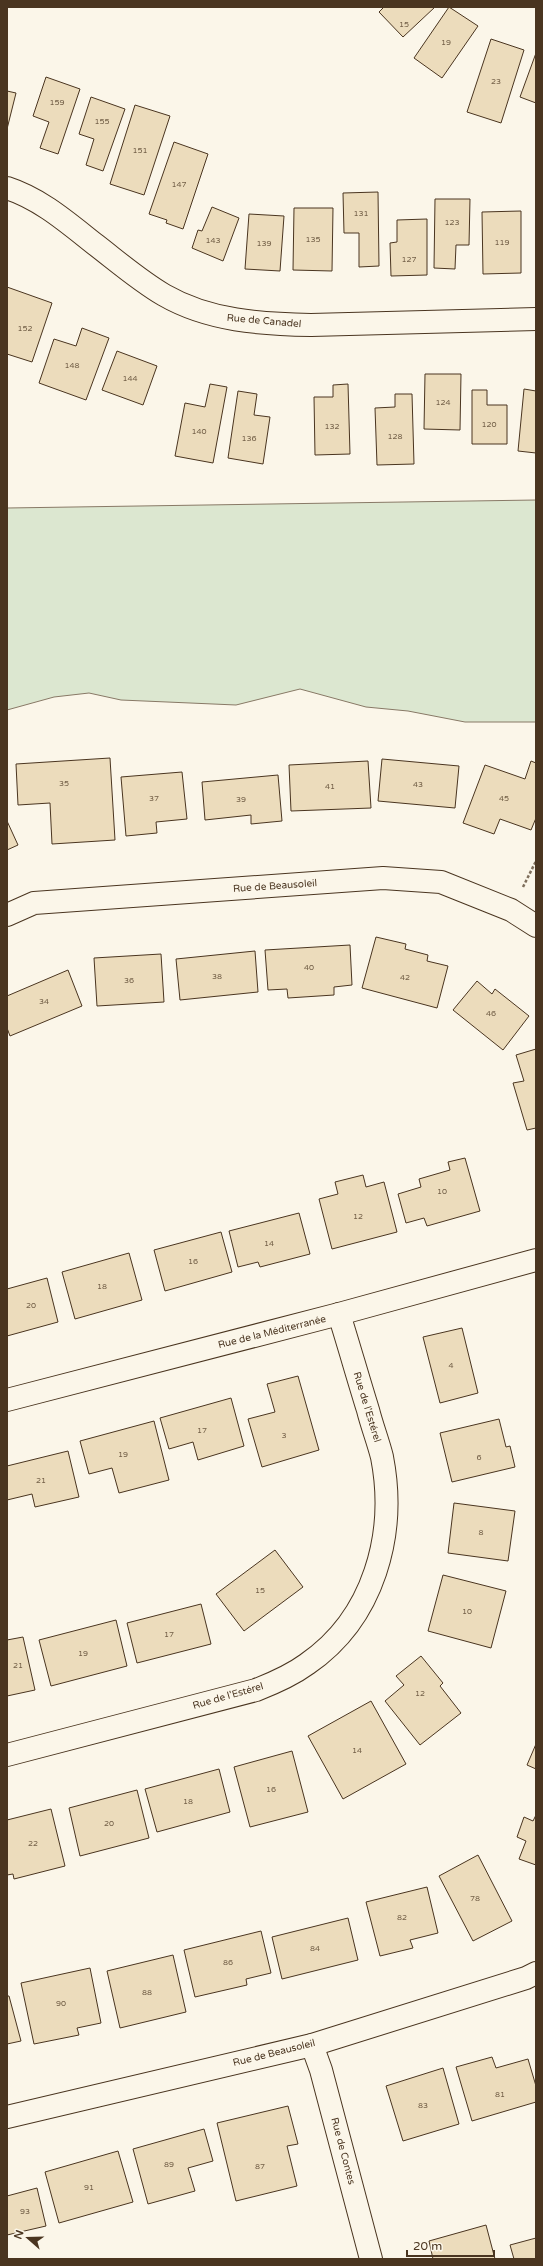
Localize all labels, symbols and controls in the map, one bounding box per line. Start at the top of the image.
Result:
house number: 15 [399,20,409,29]
house number: 19 [441,38,451,47]
house number: 23 [491,77,501,86]
house number: 159 [49,98,65,107]
house number: 155 [94,117,110,126]
house number: 151 [132,146,148,155]
house number: 147 [171,180,187,189]
house number: 131 [353,209,369,218]
house number: 123 [444,218,460,227]
house number: 135 [305,235,321,244]
house number: 143 [205,236,221,245]
house number: 119 [494,238,510,247]
house number: 139 [256,239,272,248]
house number: 127 [401,255,417,264]
street label: Rue de Canadel [226,312,302,330]
house number: 152 [17,324,33,333]
house number: 148 [64,361,80,370]
house number: 144 [122,374,138,383]
house number: 124 [435,398,451,407]
house number: 120 [481,420,497,429]
house number: 132 [324,422,340,431]
house number: 140 [191,427,207,436]
house number: 128 [387,432,403,441]
house number: 136 [241,434,257,443]
house number: 35 [59,779,69,788]
house number: 43 [413,780,423,789]
house number: 41 [325,782,335,791]
house number: 37 [149,794,159,803]
house number: 45 [499,794,509,803]
house number: 39 [236,795,246,804]
street label: Rue de Beausoleil [233,877,317,895]
house number: 40 [304,963,314,972]
house number: 38 [212,972,222,981]
house number: 42 [400,973,410,982]
house number: 36 [124,976,134,985]
house number: 34 [39,997,49,1006]
house number: 46 [486,1009,496,1018]
house number: 10 [437,1187,447,1196]
house number: 12 [353,1212,363,1221]
house number: 14 [264,1239,274,1248]
house number: 16 [188,1257,198,1266]
house number: 18 [97,1282,107,1291]
house number: 20 [26,1301,36,1310]
street label: Rue de la Méditerranée [217,1313,328,1351]
house number: 4 [448,1361,454,1370]
street label: Rue de l'Estérel [351,1370,383,1444]
house number: 17 [197,1426,207,1435]
house number: 3 [281,1431,287,1440]
house number: 19 [118,1450,128,1459]
house number: 6 [476,1453,482,1462]
house number: 21 [36,1476,46,1485]
house number: 8 [478,1528,484,1537]
house number: 15 [255,1586,265,1595]
house number: 10 [462,1607,472,1616]
house number: 17 [164,1630,174,1639]
house number: 19 [78,1649,88,1658]
house number: 21 [13,1661,23,1670]
street label: Rue de l'Estérel [191,1680,265,1712]
house number: 12 [415,1689,425,1698]
house number: 14 [352,1746,362,1755]
house number: 16 [266,1785,276,1794]
house number: 18 [183,1797,193,1806]
house number: 20 [104,1819,114,1828]
house number: 22 [28,1839,38,1848]
house number: 78 [470,1894,480,1903]
house number: 82 [397,1913,407,1922]
house number: 84 [310,1944,320,1953]
house number: 86 [223,1958,233,1967]
house number: 88 [142,1988,152,1997]
house number: 90 [56,1999,66,2008]
street label: Rue de Beausoleil [232,2037,316,2069]
house number: 81 [495,2090,505,2099]
house number: 83 [418,2101,428,2110]
street label: Rue de Contes [328,2116,358,2186]
house number: 89 [164,2160,174,2169]
house number: 87 [255,2162,265,2171]
house number: 91 [84,2183,94,2192]
house number: 93 [20,2207,30,2216]
north arrow [8,2218,48,2258]
text: N [11,2228,27,2241]
scale bar [407,2232,494,2258]
text: 20 m [413,2239,442,2253]

